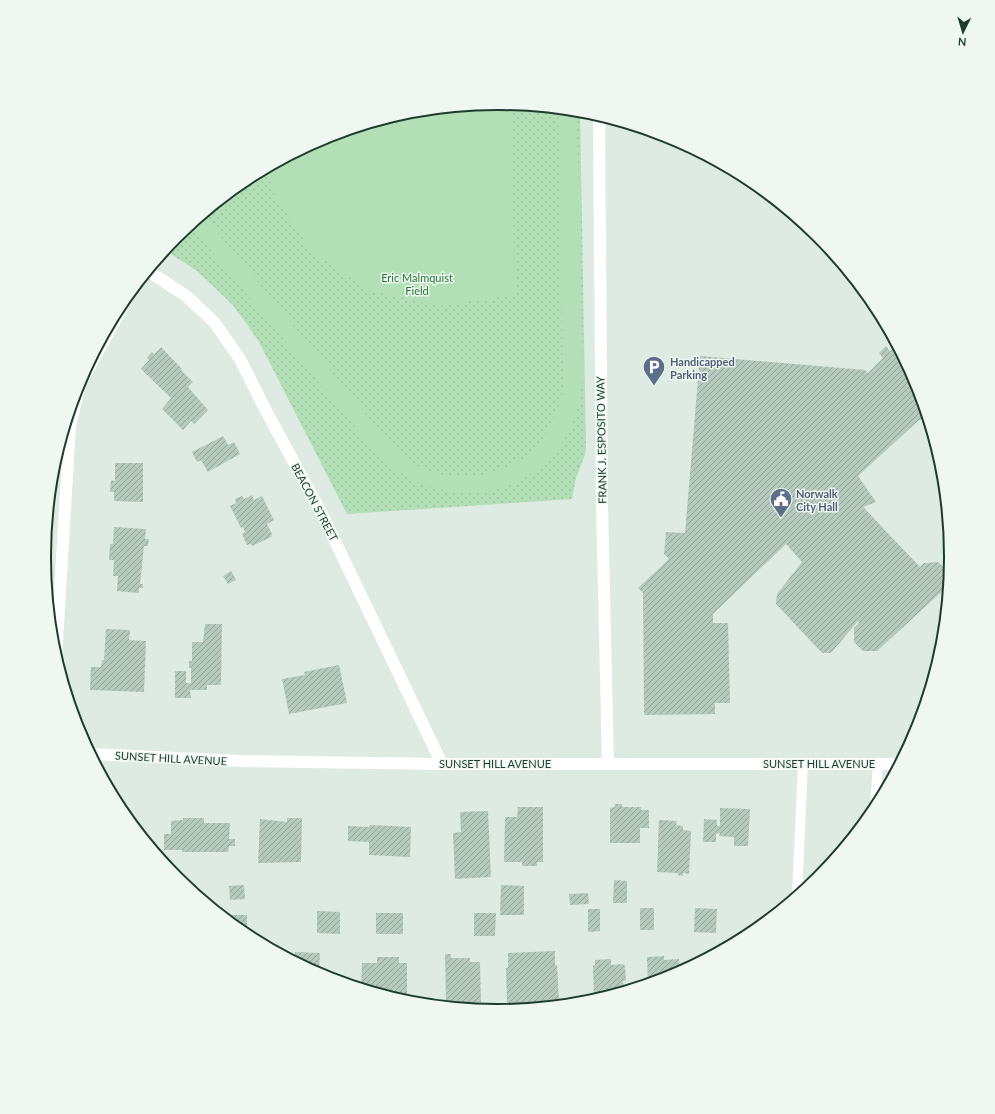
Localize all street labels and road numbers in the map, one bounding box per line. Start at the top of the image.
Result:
street label: FRANK J. ESPOSITO WAY [593,376,609,504]
street label: BEACON STREET [289,461,341,544]
street label: SUNSET HILL AVENUE [115,749,227,767]
street label: SUNSET HILL AVENUE [439,757,551,770]
street label: SUNSET HILL AVENUE [763,757,875,770]

